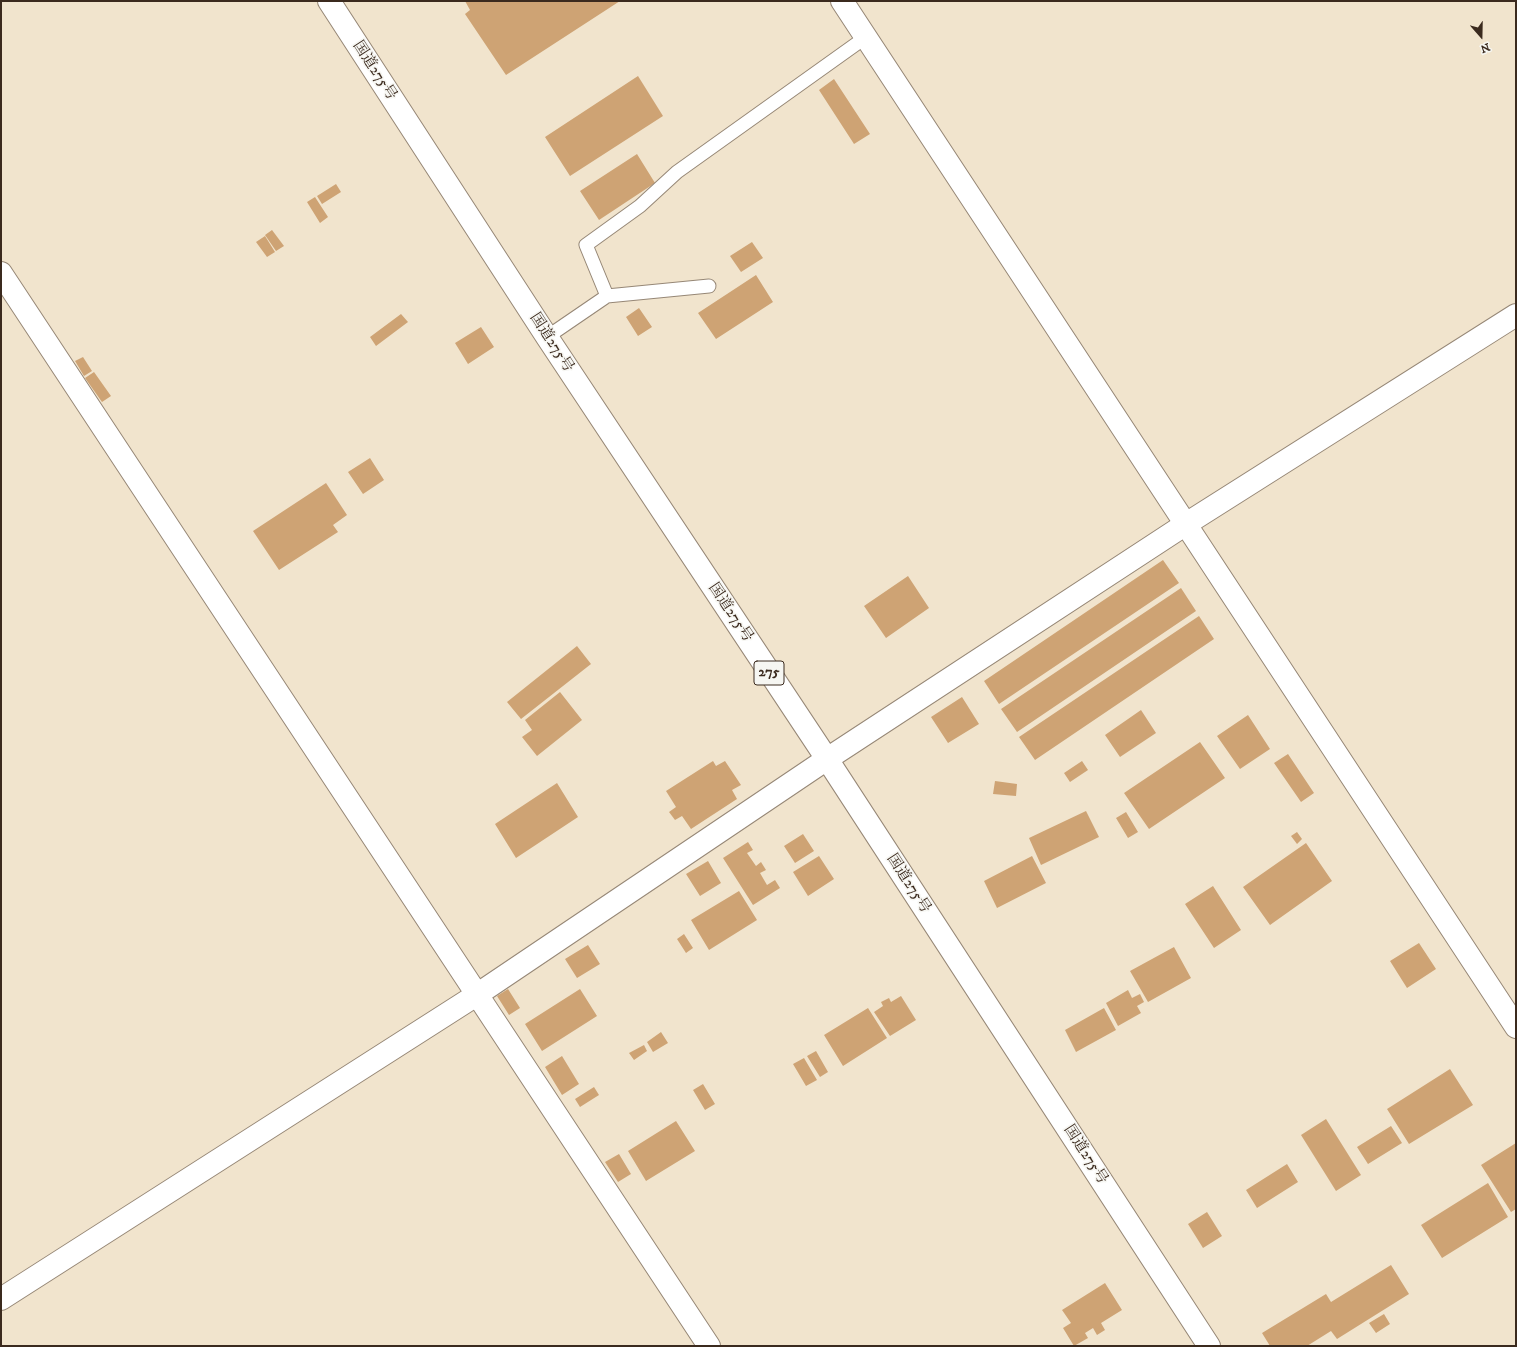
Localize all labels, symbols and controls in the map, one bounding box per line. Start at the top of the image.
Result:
north arrow [1461,16,1501,56]
street label: 国道275号 [348,38,400,104]
text: N [1478,39,1492,55]
street label: 国道275号 [525,310,577,376]
street label: 国道275号 [704,580,756,646]
road number: 275 [754,661,784,685]
street label: 国道275号 [882,851,934,917]
street label: 国道275号 [1059,1122,1111,1188]

